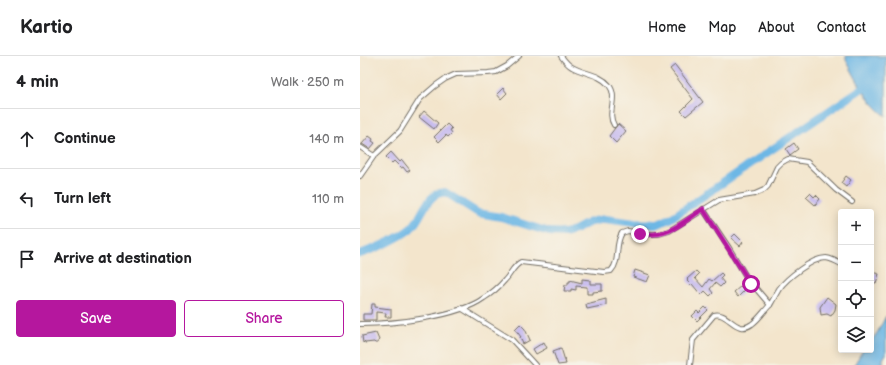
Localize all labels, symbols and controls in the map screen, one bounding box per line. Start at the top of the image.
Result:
text: Kartio [20,16,73,39]
text: Home [648,19,686,36]
text: Map [708,19,736,36]
text: About [758,19,795,36]
text: Contact [817,19,866,36]
text: 4 min [16,72,59,92]
text: Walk · 250 m [271,74,344,90]
icon: ahead [16,128,38,150]
text: Continue [54,129,116,148]
text: 140 m [309,131,344,147]
icon: left [16,188,38,210]
text: Turn left [54,189,111,208]
text: 110 m [312,191,344,207]
map controls [838,209,874,353]
button: + [838,209,874,245]
route end [631,225,649,243]
button: − [838,245,874,281]
icon: arrive [16,248,38,270]
text: Arrive at destination [54,249,192,268]
route start [742,275,760,293]
button: locate [838,281,874,317]
button: Save [16,300,176,337]
button: Share [184,300,344,337]
button: layers [838,317,874,353]

